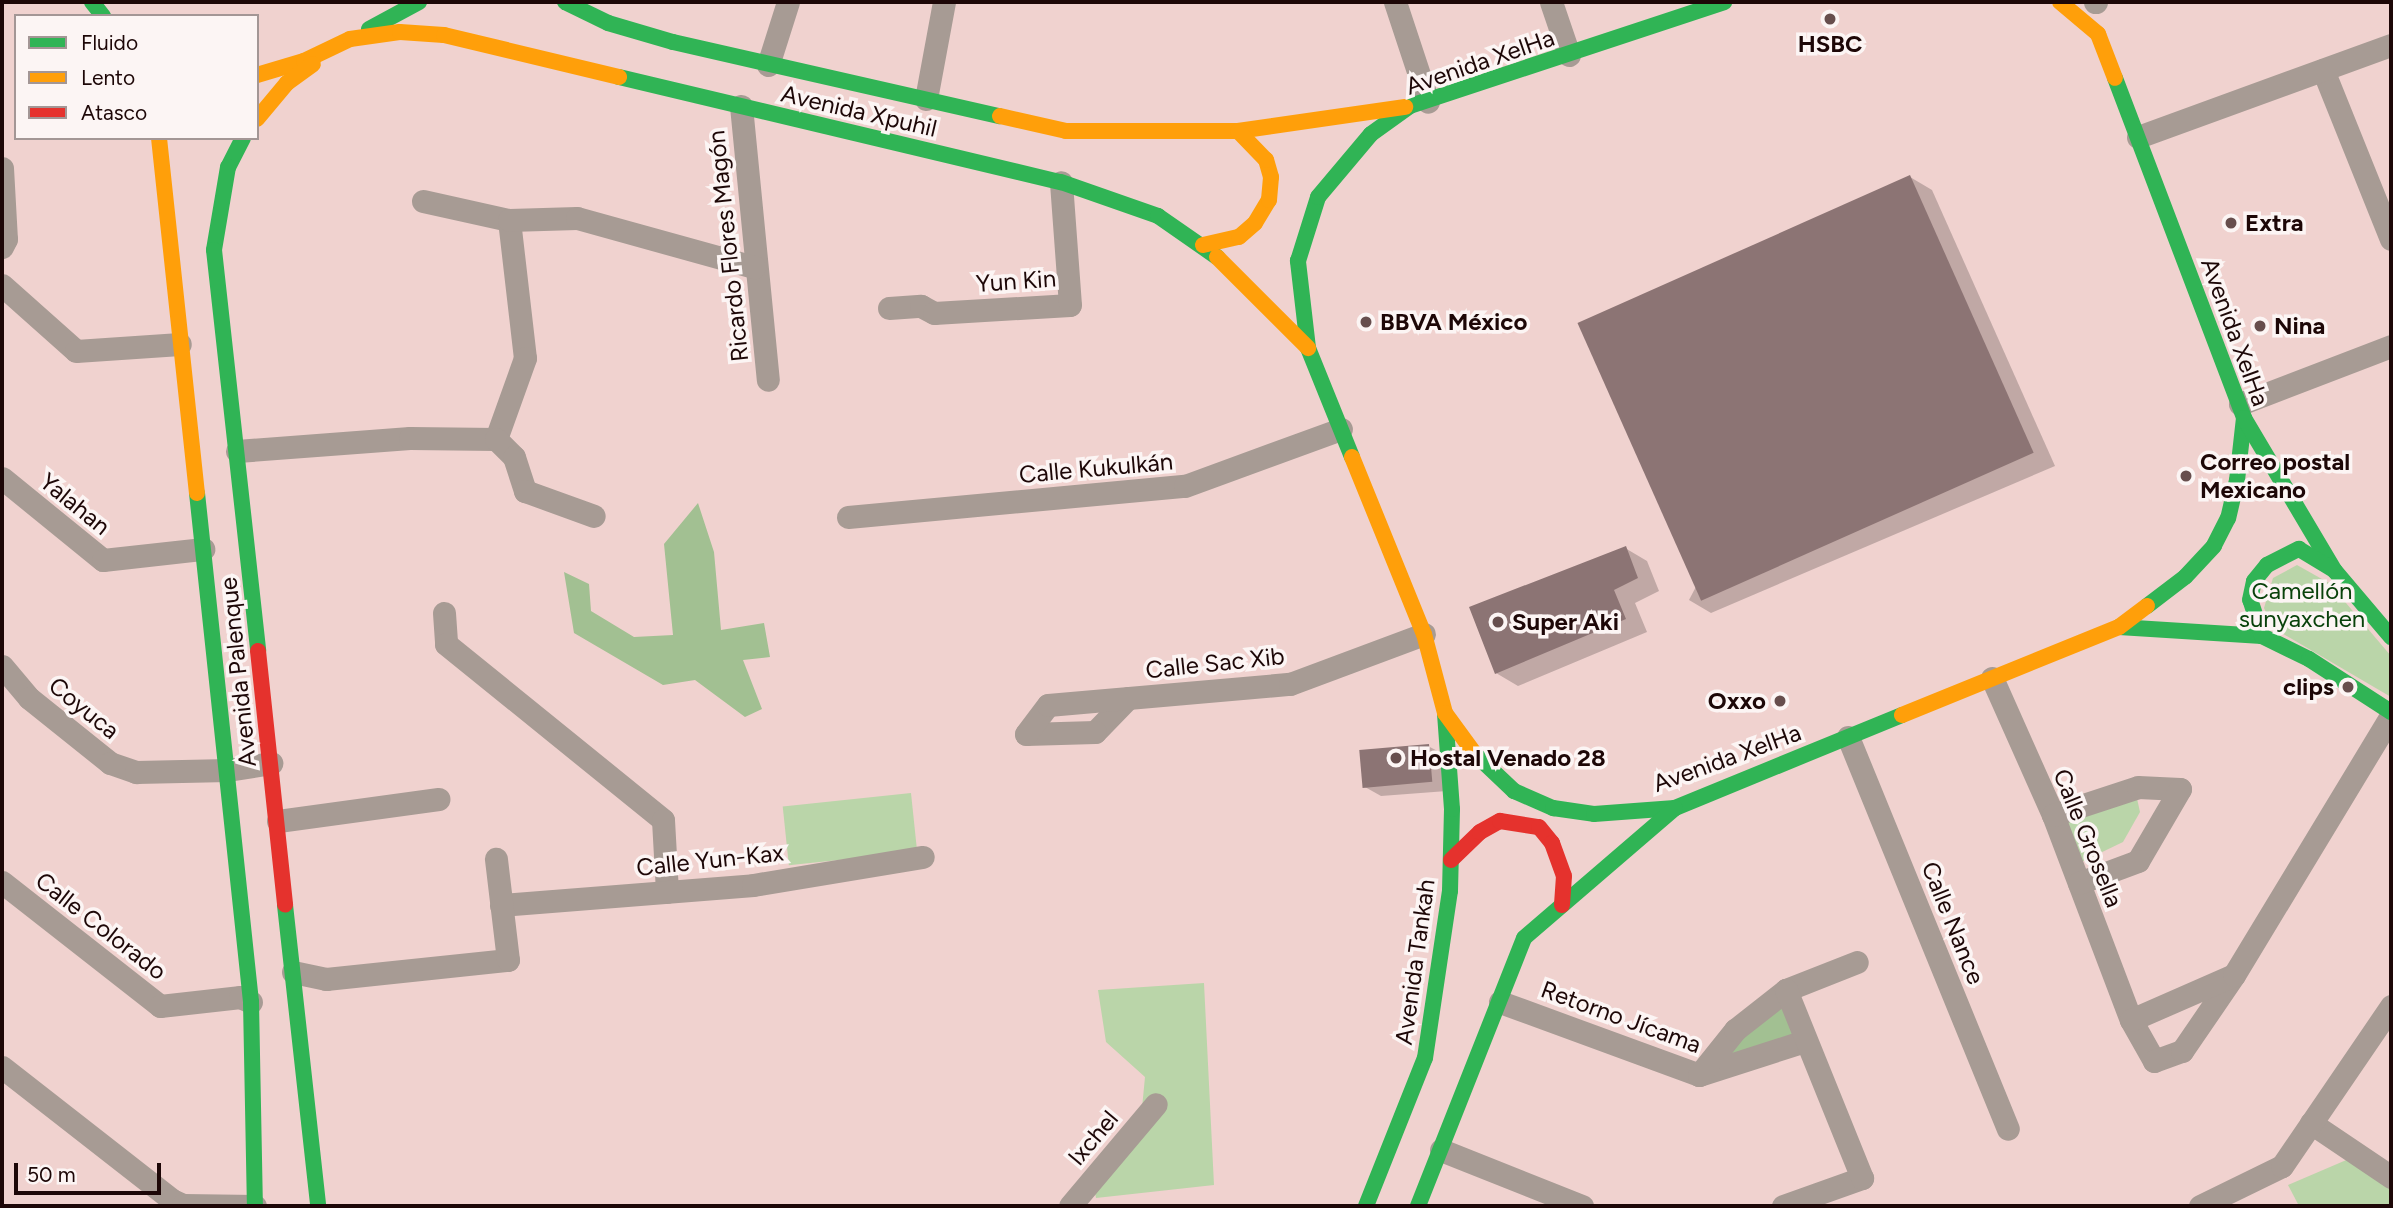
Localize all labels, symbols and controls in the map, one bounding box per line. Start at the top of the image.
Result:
marker: HSBC [1822,11,1838,27]
legend [14,14,259,140]
street label: Avenida XelHa [1402,23,1558,101]
text: Fluido [81,30,138,55]
place label: HSBC [1798,30,1862,58]
text: Lento [81,65,135,90]
street label: Avenida Xpuhil [778,79,940,143]
text: Atasco [81,100,147,125]
street label: Ricardo Flores Magón [702,129,754,363]
place label: Extra [2245,209,2304,237]
marker: Extra [2223,215,2239,231]
street label: Avenida XelHa [2195,254,2275,410]
street label: Yun Kin [975,264,1057,298]
place label: BBVA México [1380,308,1527,336]
place label: Nina [2274,312,2325,340]
marker: BBVA México [1358,314,1374,330]
marker: Nina [2252,318,2268,334]
street label: Calle Kukulkán [1018,447,1174,489]
place label: Correo postal Mexicano [2200,448,2350,504]
street label: Yalahan [34,467,116,541]
marker: Correo postal Mexicano [2178,468,2194,484]
street label: Avenida Palenque [214,576,262,768]
park label: Camellón sunyaxchen [2239,577,2365,633]
place label: Super Aki [1512,608,1619,636]
marker: Super Aki [1490,614,1506,630]
street label: Calle Sac Xib [1144,641,1286,685]
street label: Coyuca [43,671,125,745]
place label: clips [2283,673,2334,701]
marker: clips [2340,679,2356,695]
place label: Oxxo [1708,687,1766,715]
marker: Oxxo [1772,693,1788,709]
street label: Avenida XelHa [1649,718,1805,798]
place label: Hostal Venado 28 [1410,744,1606,772]
marker: Hostal Venado 28 [1388,750,1404,766]
street label: Calle Grosella [2047,765,2129,911]
street label: Calle Yun-Kax [635,838,785,882]
street label: Calle Nance [1915,858,1991,988]
street label: Calle Colorado [30,866,172,986]
street label: Avenida Tankah [1389,877,1441,1047]
street label: Retorno Jícama [1537,975,1705,1059]
street label: Ixchel [1062,1105,1124,1171]
scale bar [18,1148,164,1192]
text: 50 m [27,1162,76,1187]

